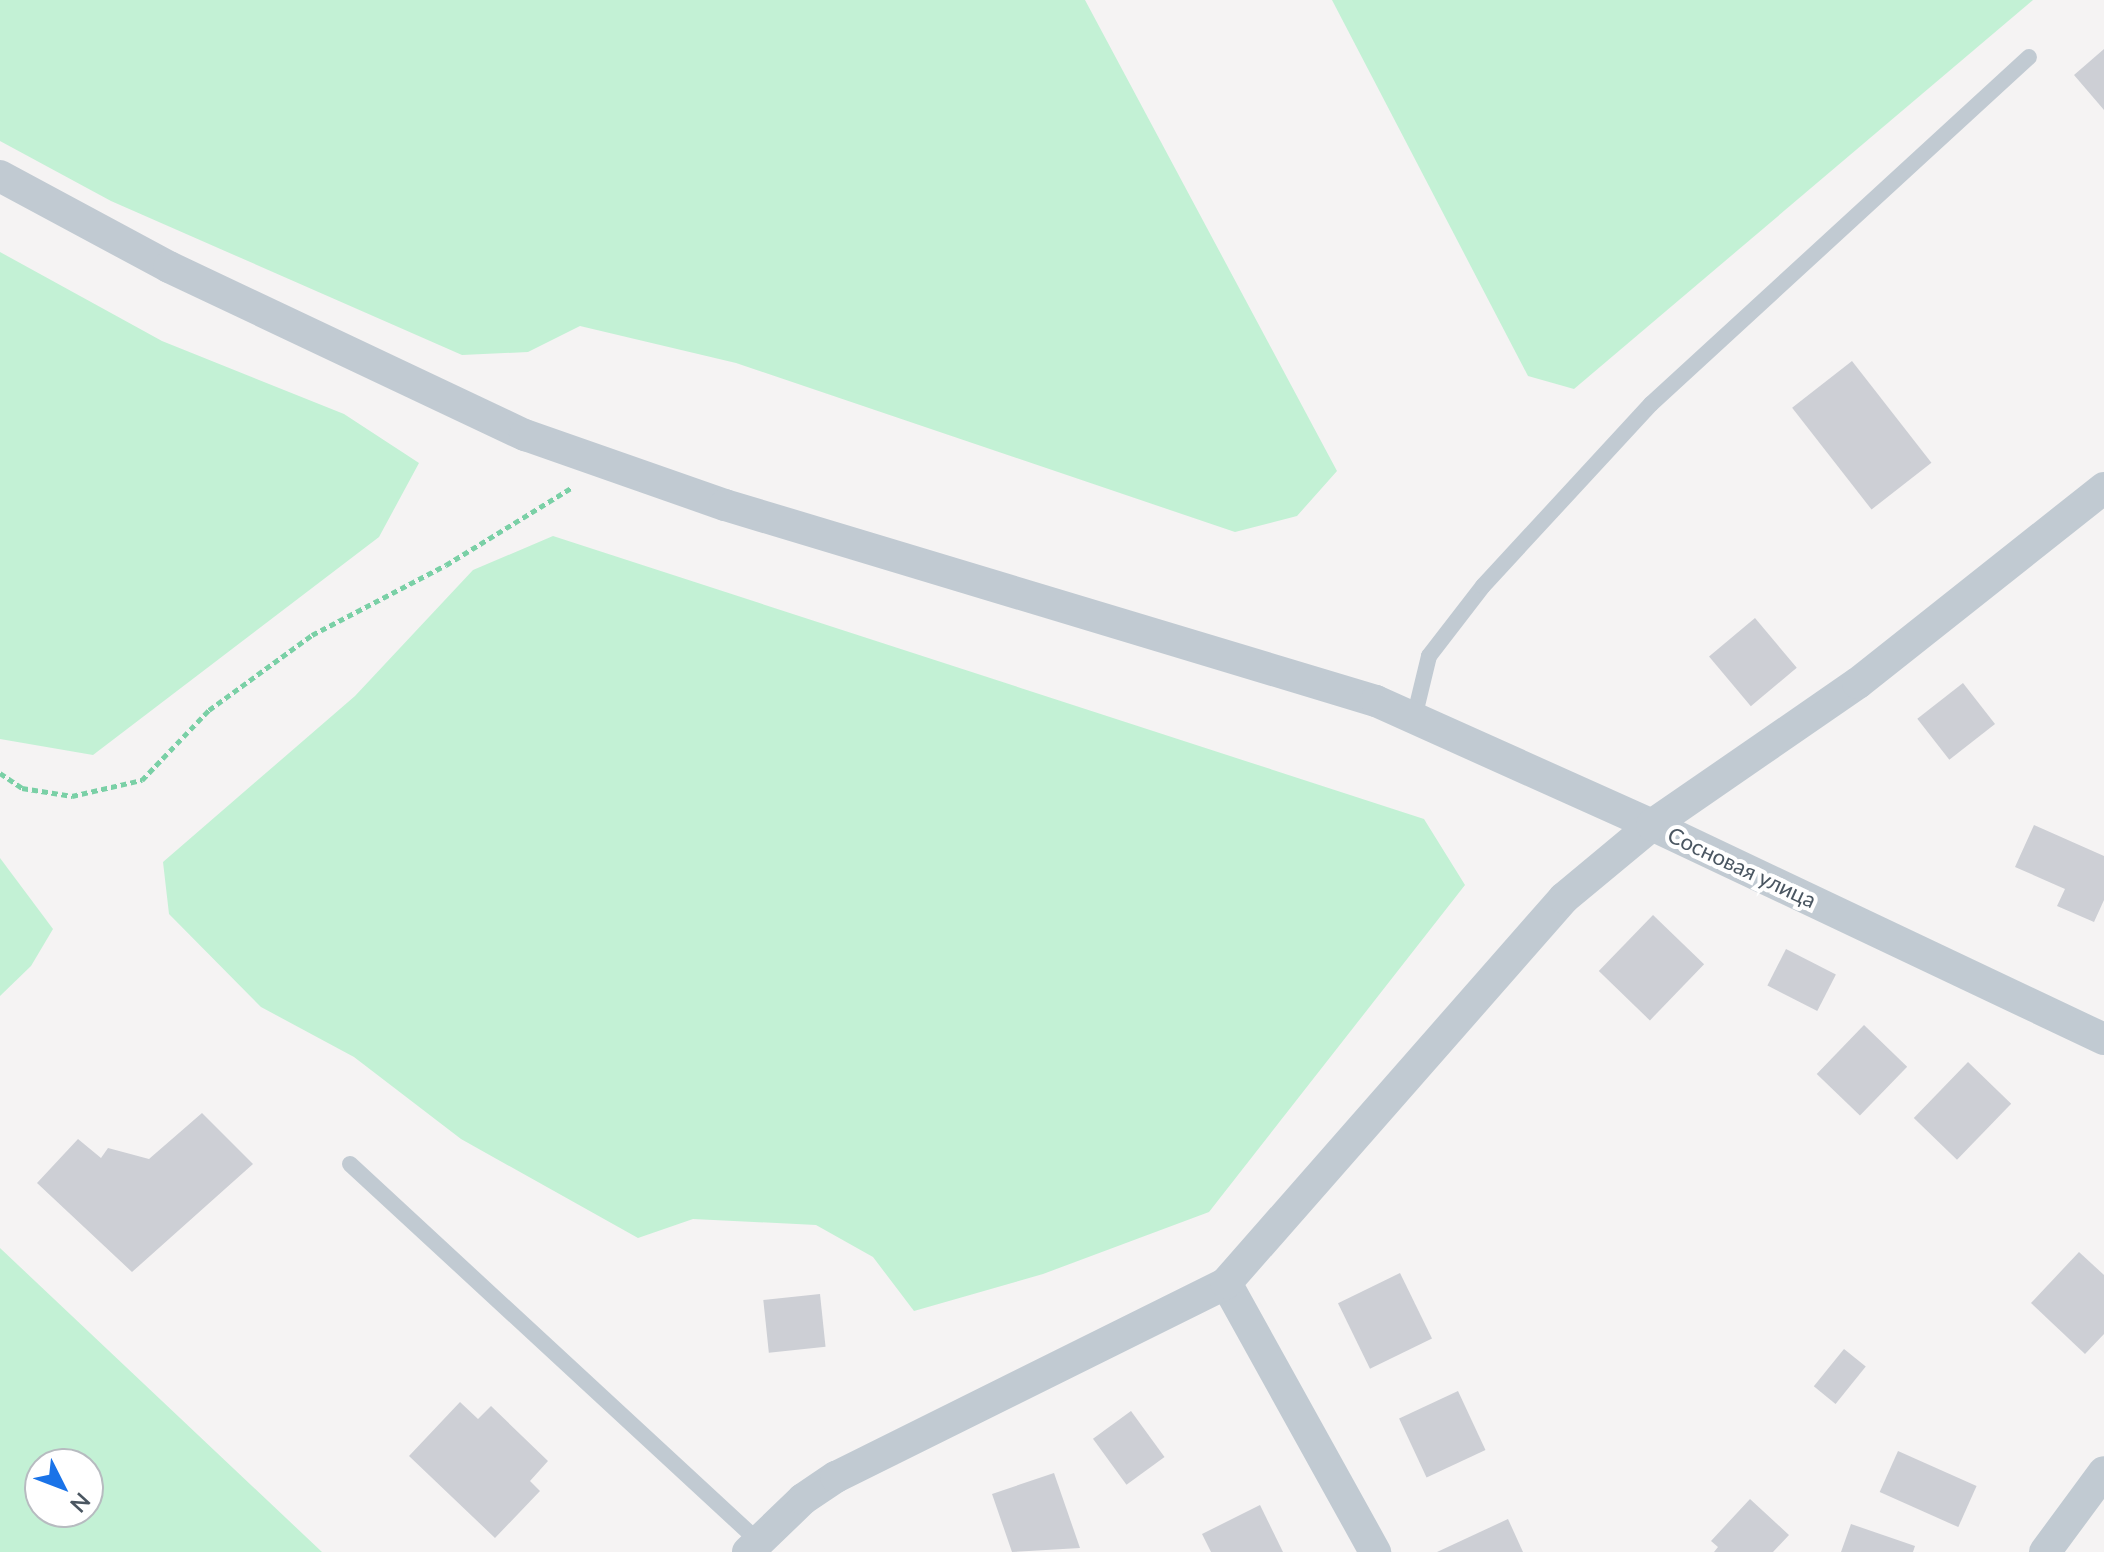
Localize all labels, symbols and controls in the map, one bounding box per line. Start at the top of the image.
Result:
street label: Сосновая улица [1664,821,1820,913]
north arrow [24,1448,104,1528]
text: N [65,1488,96,1518]

